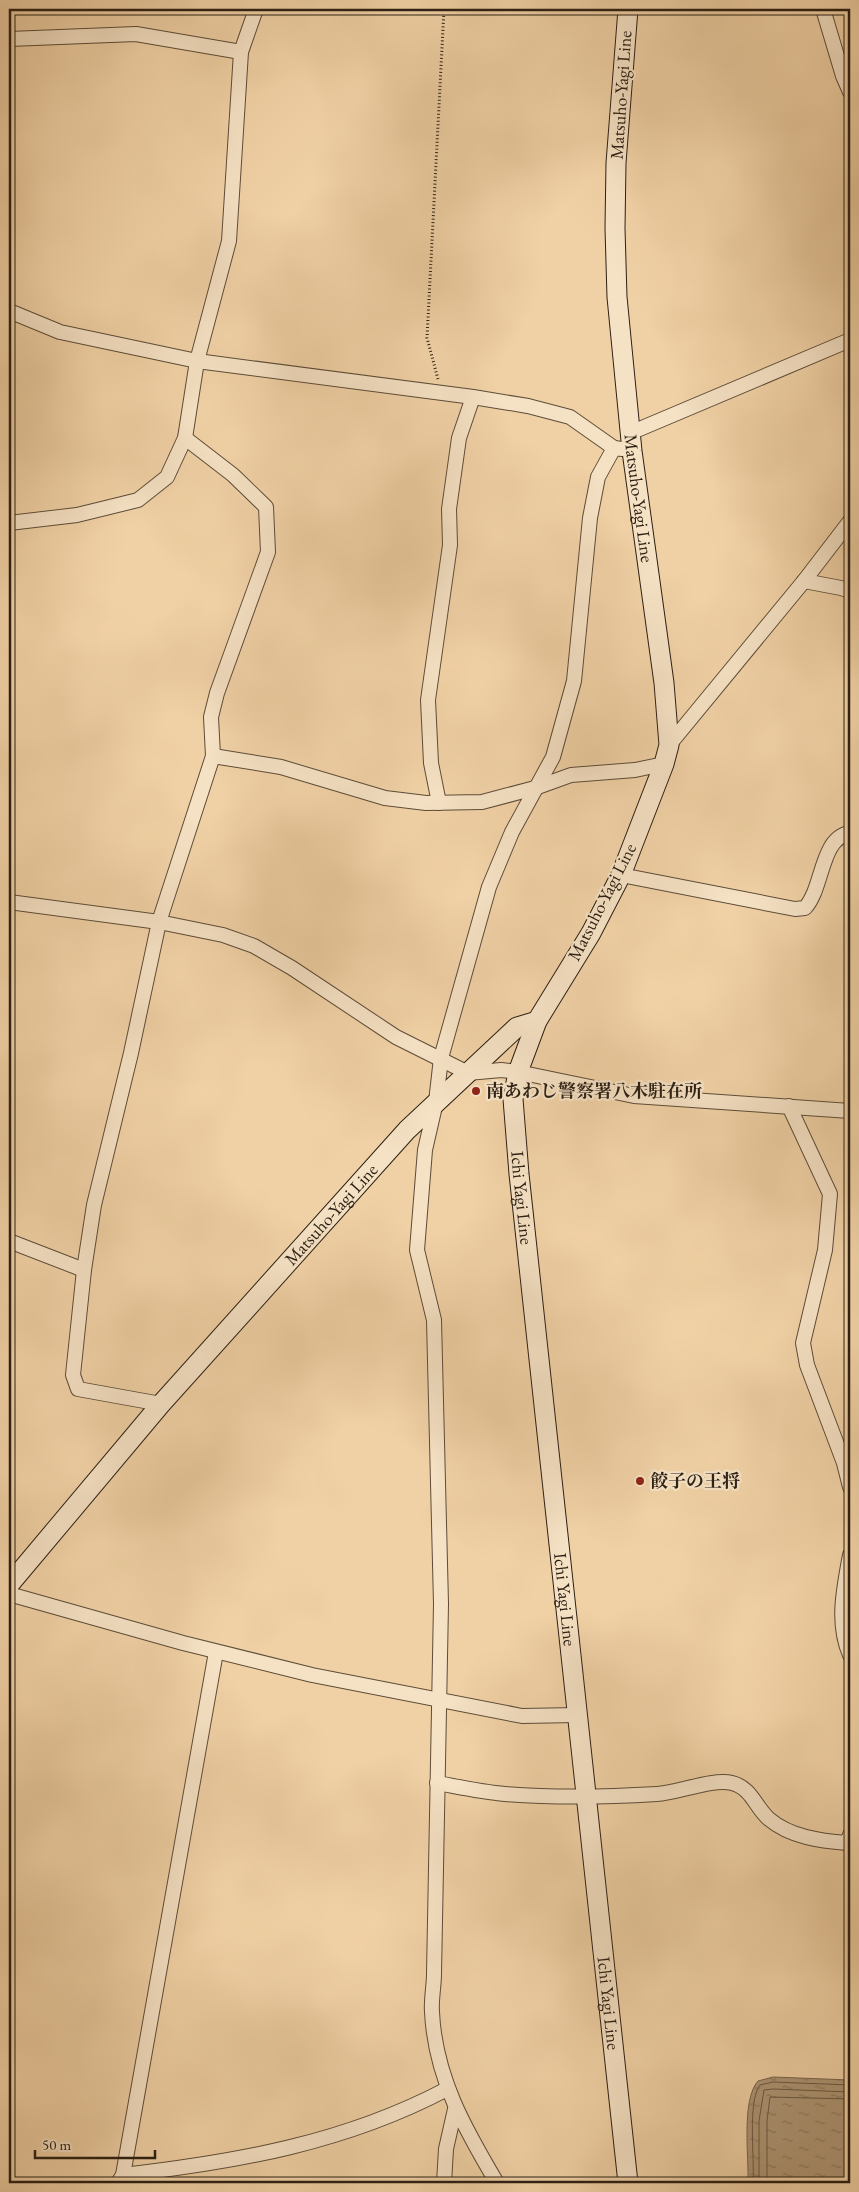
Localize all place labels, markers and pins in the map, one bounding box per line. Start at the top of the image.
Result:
place label: 南あわじ警察署八木駐在所 [486,1079,702,1102]
marker: 南あわじ警察署八木駐在所 [470,1085,482,1097]
place label: 餃子の王将 [650,1469,740,1492]
marker: 餃子の王将 [634,1475,646,1487]

